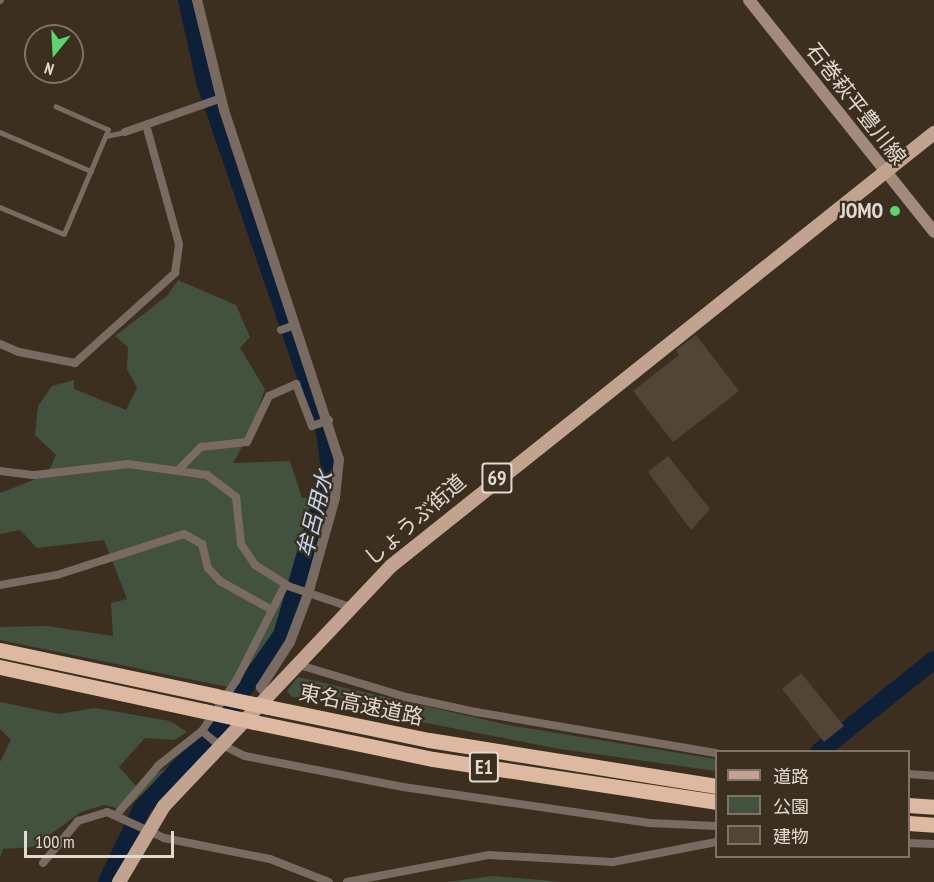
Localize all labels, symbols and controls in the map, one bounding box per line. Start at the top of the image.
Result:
north arrow [24,24,84,84]
street label: 石巻萩平豊川線 [801,38,911,170]
text: N [42,58,56,80]
place label: JOMO [840,198,883,224]
marker: JOMO [888,204,902,218]
road number: 69 [480,461,514,495]
water label: 牟呂用水 [292,468,338,560]
street label: しょうぶ街道 [359,469,471,571]
street label: 東名高速道路 [297,680,425,730]
road number: E1 [468,750,500,784]
legend [715,750,910,858]
text: 道路 [773,765,809,788]
text: 公園 [773,795,809,818]
scale bar [27,819,177,857]
text: 建物 [773,825,809,848]
text: 100 m [35,830,75,853]

